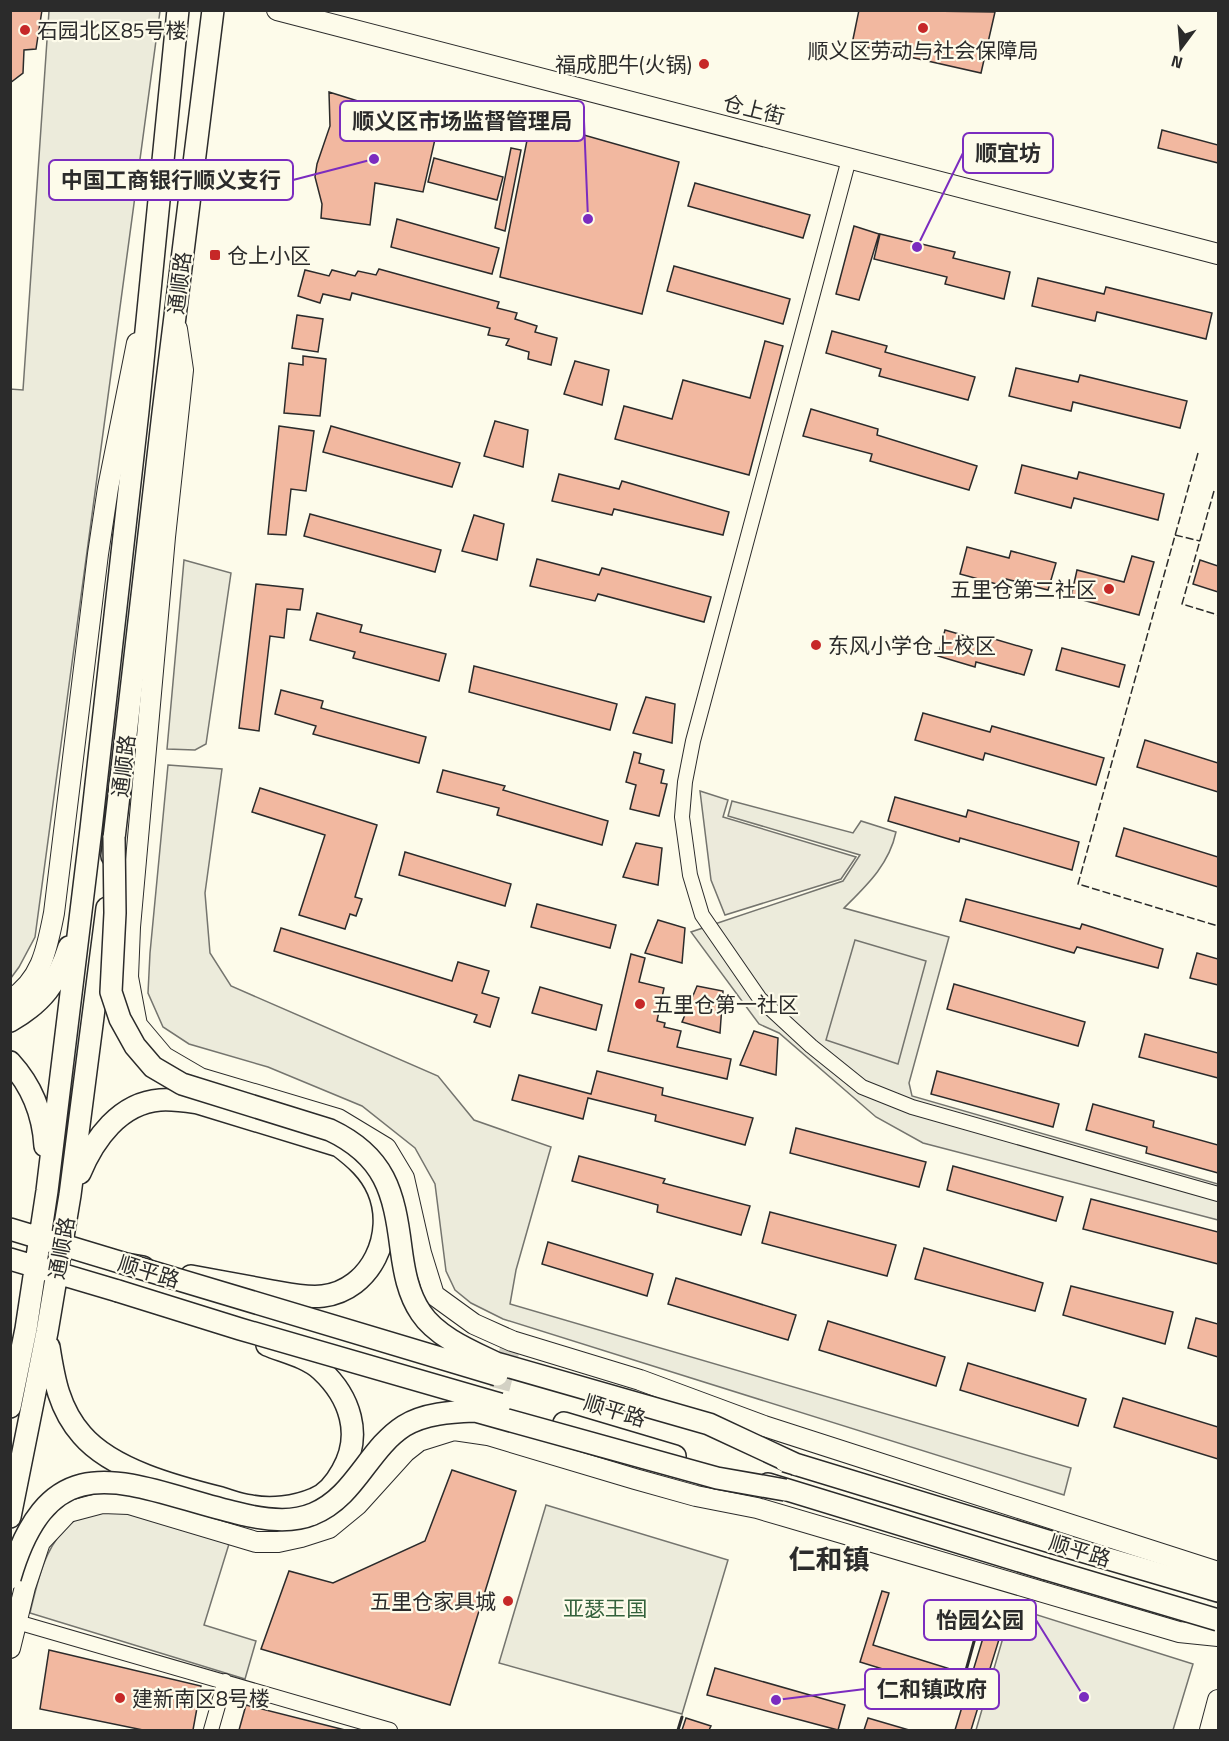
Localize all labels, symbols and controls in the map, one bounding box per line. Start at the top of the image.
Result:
place label: 石园北区85号楼 [37,14,187,46]
north arrow [1151,18,1211,78]
marker: 顺义区劳动与社会保障局 [916,21,930,35]
marker: 石园北区85号楼 [18,23,32,37]
place label: 顺义区劳动与社会保障局 [808,34,1039,66]
place label: 福成肥牛(火锅) [555,48,692,80]
text: N [1168,49,1186,75]
marker: 福成肥牛(火锅) [697,57,711,71]
street label: 仓上街 [720,86,788,132]
callout: 顺义区市场监督管理局 [340,101,584,141]
text: 顺义区市场监督管理局 [352,104,572,138]
callout: 顺宜坊 [963,133,1053,173]
text: 顺宜坊 [975,136,1041,170]
callout: 中国工商银行顺义支行 [49,160,293,200]
text: 中国工商银行顺义支行 [61,163,281,197]
place label: 仓上小区 [227,239,311,271]
marker: 仓上小区 [208,248,222,262]
street label: 通顺路 [159,250,199,316]
place label: 五里仓第二社区 [950,573,1097,605]
marker: 五里仓第二社区 [1102,582,1116,596]
place label: 东风小学仓上校区 [828,629,996,661]
marker: 东风小学仓上校区 [809,638,823,652]
street label: 通顺路 [103,733,143,799]
place label: 五里仓第一社区 [652,988,799,1020]
marker: 五里仓第一社区 [633,997,647,1011]
street label: 通顺路 [40,1214,82,1282]
street label: 顺平路 [114,1246,184,1296]
street label: 顺平路 [580,1385,650,1435]
street label: 顺平路 [1045,1525,1115,1575]
district label: 仁和镇 [789,1538,870,1579]
place label: 五里仓家具城 [370,1585,496,1617]
park label: 亚瑟王国 [563,1592,647,1624]
marker: 五里仓家具城 [501,1594,515,1608]
callout: 怡园公园 [924,1600,1036,1640]
text: 怡园公园 [936,1603,1024,1637]
callout: 仁和镇政府 [865,1669,999,1709]
text: 仁和镇政府 [877,1672,987,1706]
place label: 建新南区8号楼 [132,1682,270,1714]
marker: 建新南区8号楼 [113,1691,127,1705]

